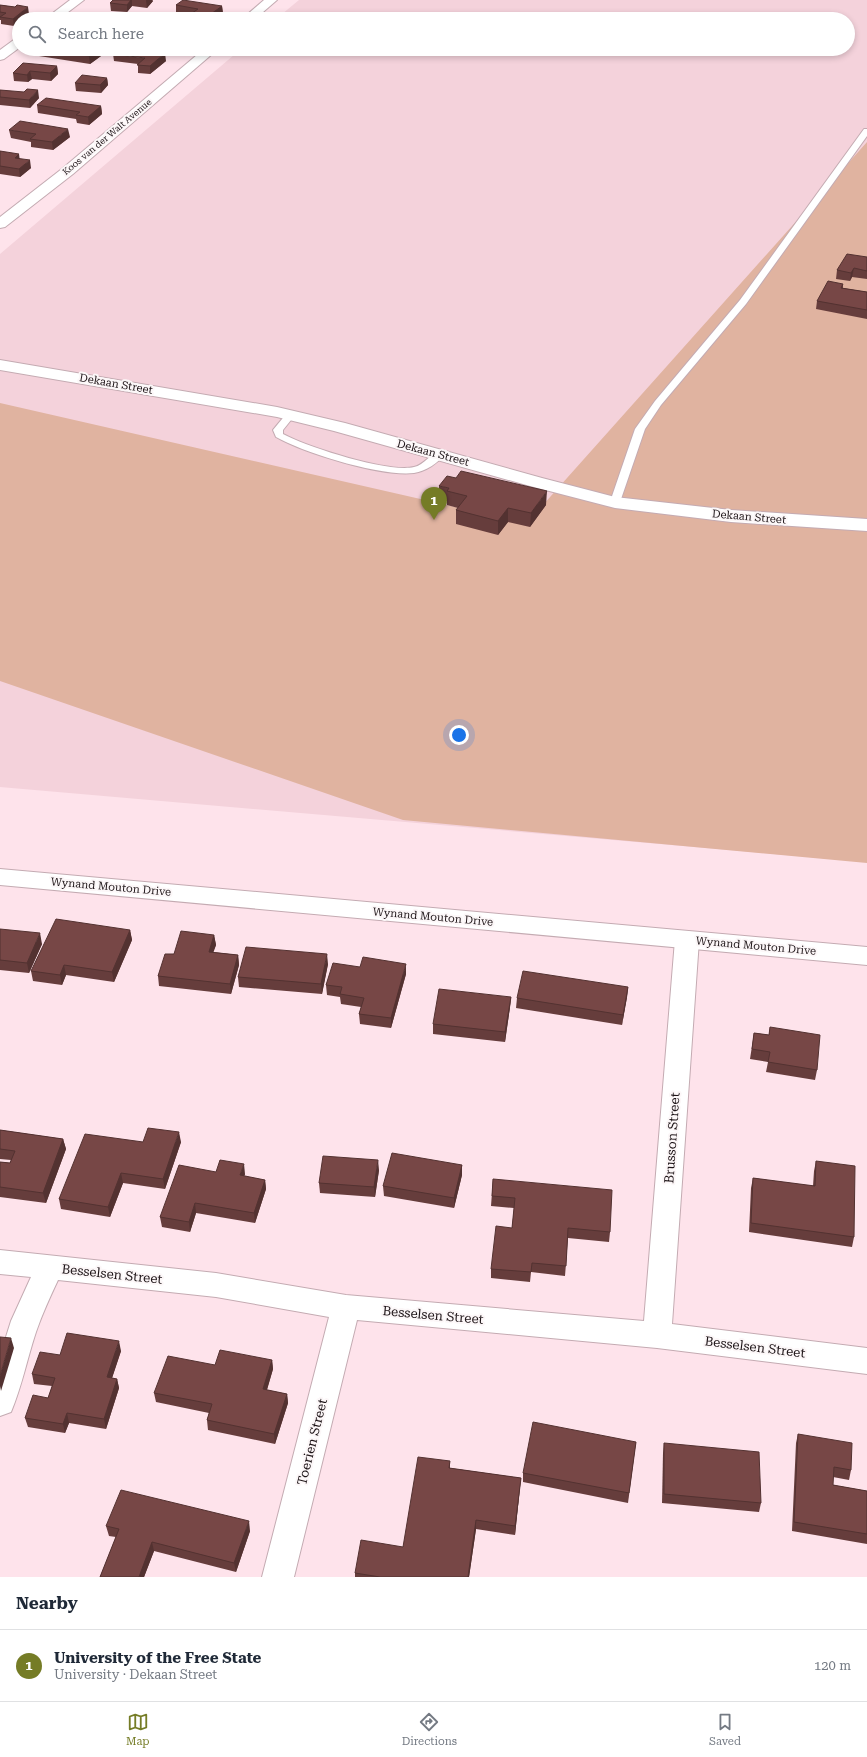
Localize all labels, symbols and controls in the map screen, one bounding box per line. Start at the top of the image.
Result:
search box [12,12,855,56]
icon: search [26,23,48,45]
text: Search here [58,25,144,43]
street label: Koos van der Walt Avenue [61,97,154,177]
street label: Dekaan Street [78,371,154,397]
street label: Dekaan Street [395,437,471,469]
pin: 1 [421,487,447,520]
street label: Dekaan Street [711,507,787,527]
your location [449,725,469,745]
street label: Wynand Mouton Drive [50,875,172,899]
street label: Wynand Mouton Drive [372,905,494,929]
street label: Wynand Mouton Drive [695,934,817,958]
street label: Brusson Street [661,1092,683,1184]
street label: Besselsen Street [61,1261,163,1287]
street label: Besselsen Street [382,1303,484,1327]
street label: Besselsen Street [704,1333,806,1361]
street label: Toerien Street [294,1397,330,1487]
text: Nearby [16,1593,78,1613]
text: University of the Free State [54,1649,261,1667]
text: 1 [25,1658,33,1673]
text: 120 m [814,1658,851,1673]
text: University · Dekaan Street [54,1667,217,1682]
tab: Map [126,1711,150,1748]
tab: Directions [402,1711,457,1748]
tab: Saved [709,1711,741,1748]

